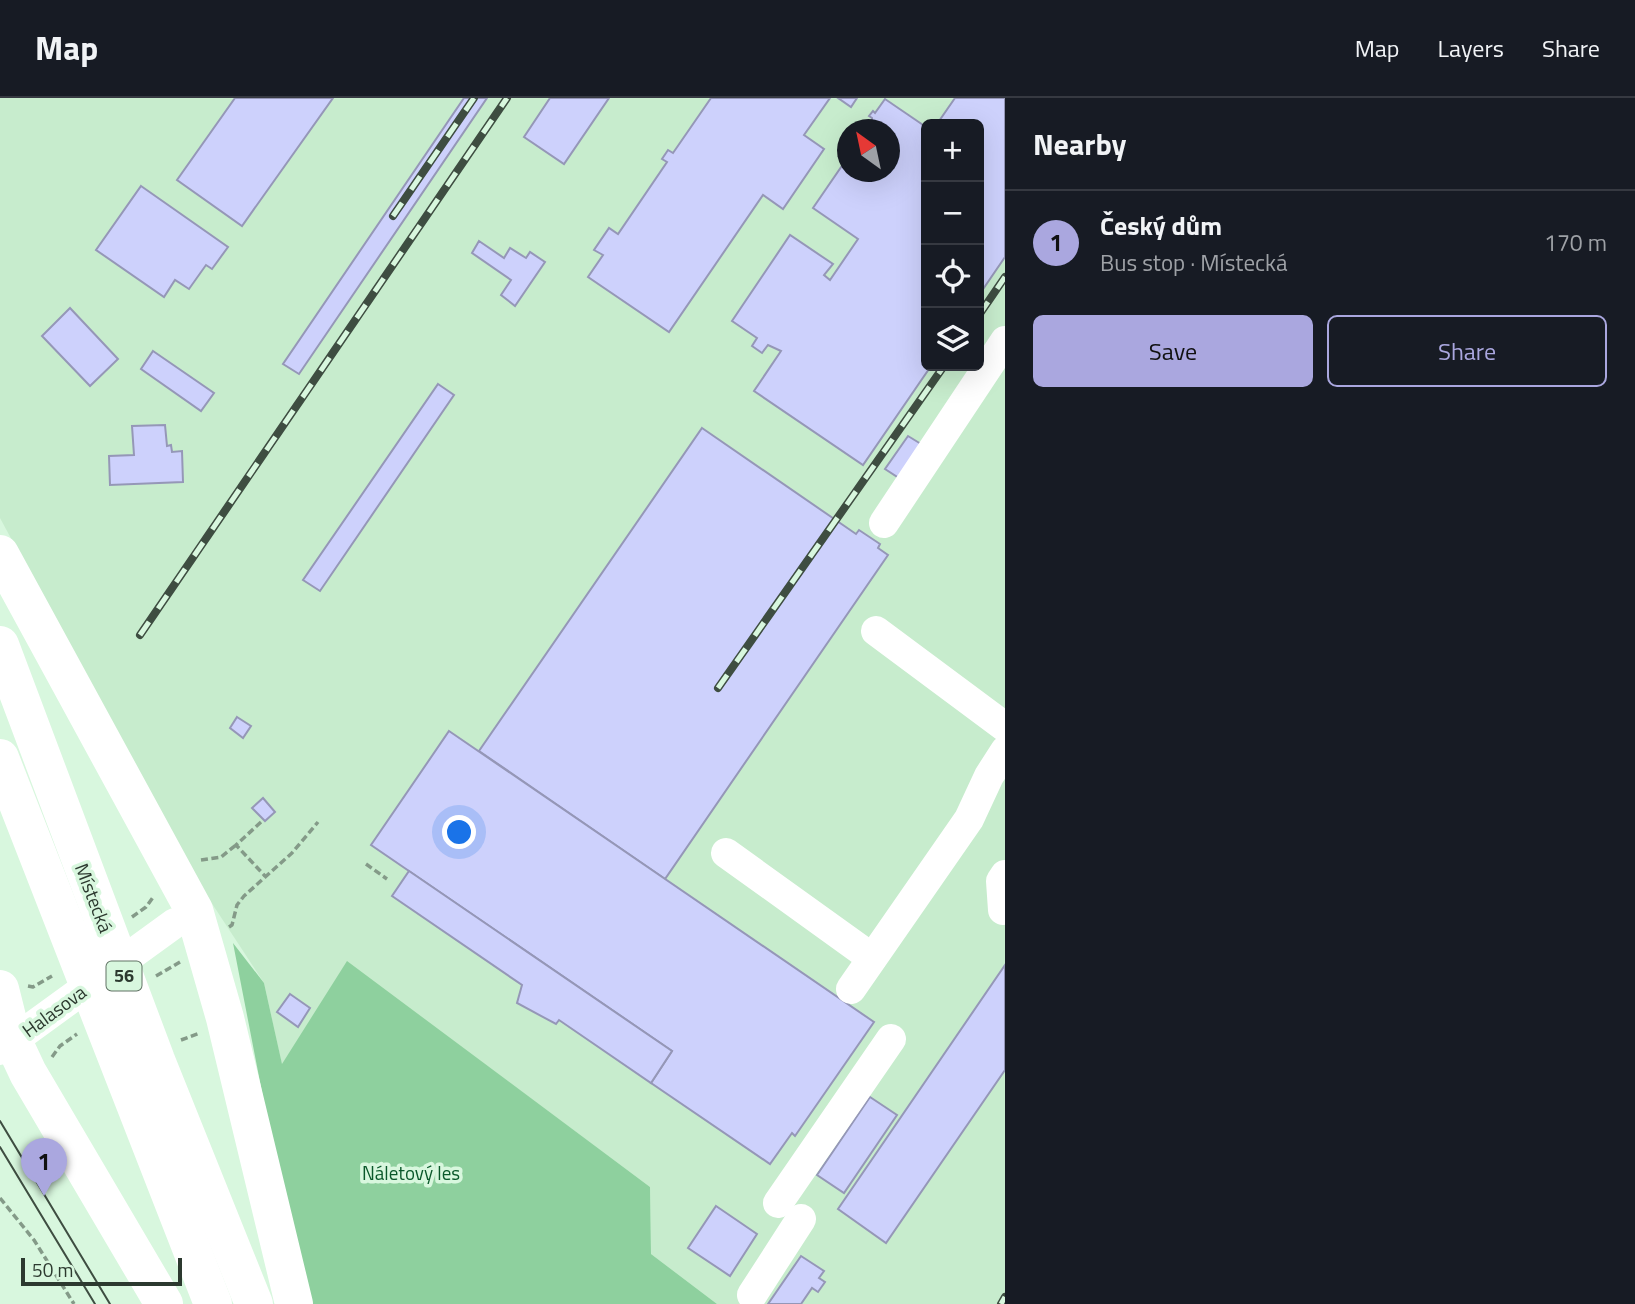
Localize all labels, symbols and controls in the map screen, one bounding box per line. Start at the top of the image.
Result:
text: Map [35,23,98,73]
text: Map [1355,30,1400,66]
text: Layers [1438,30,1504,66]
text: Share [1542,30,1600,66]
north arrow [837,119,900,182]
map controls [921,119,984,371]
button: + [921,119,984,182]
text: Nearby [1033,121,1126,167]
button: − [921,182,984,245]
text: Český dům [1100,206,1222,245]
text: 1 [1050,225,1062,260]
text: 170 m [1544,225,1607,260]
button: locate [921,245,984,308]
text: Bus stop · Místecká [1100,245,1288,280]
button: layers [921,308,984,371]
button: Save [1033,315,1313,387]
button: Share [1327,315,1607,387]
your location [442,815,476,849]
street label: Místecká [68,859,121,937]
road number: 56 [106,962,142,990]
street label: Halasova [15,977,92,1044]
pin: 1 [21,1138,67,1196]
park label: Náletový les [362,1158,460,1187]
scale bar [21,1255,182,1287]
text: 50 m [32,1255,73,1284]

